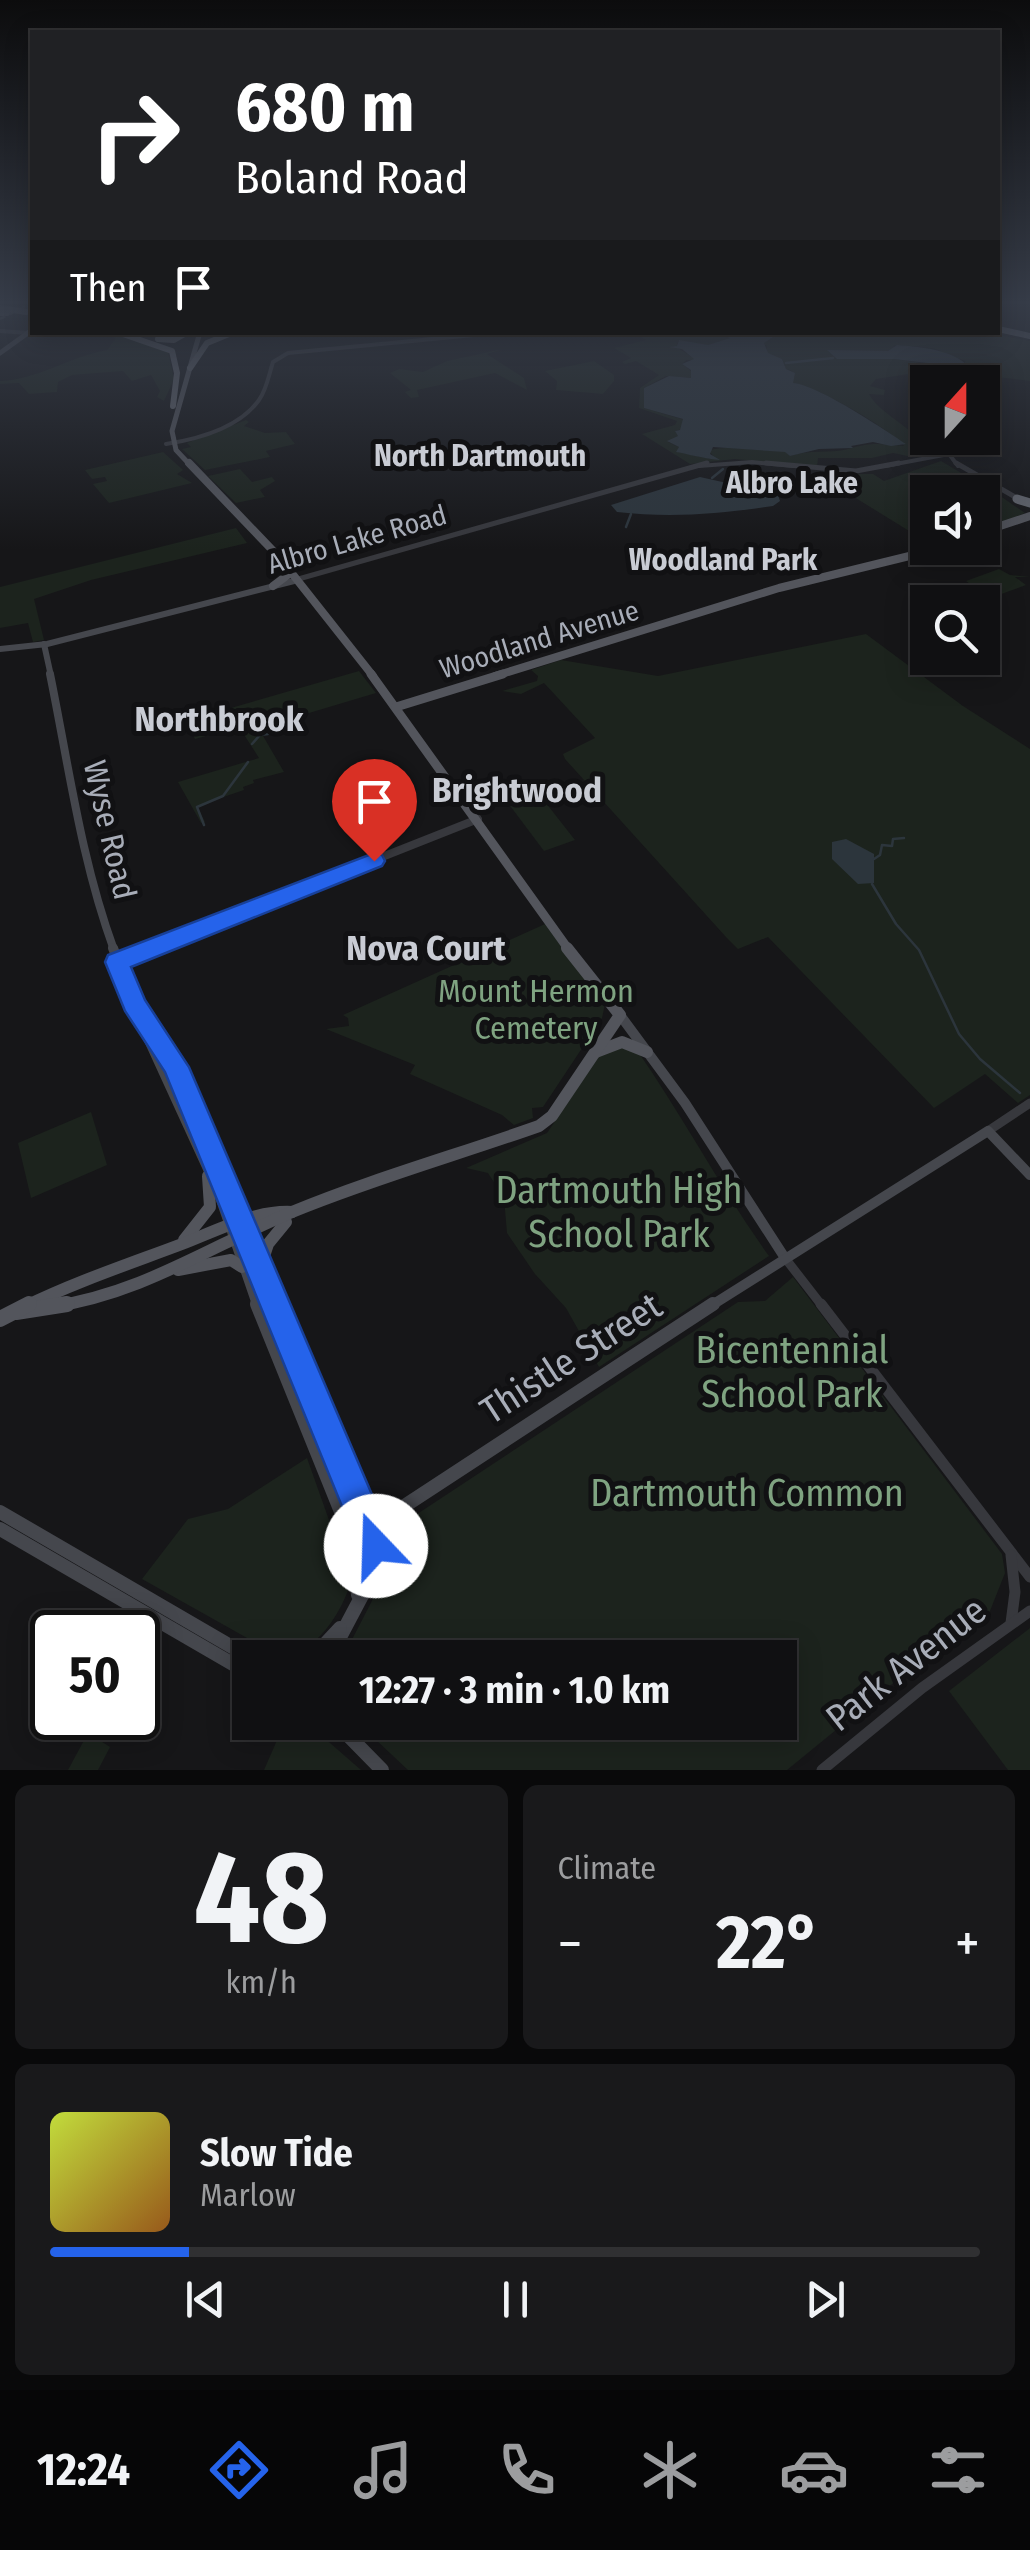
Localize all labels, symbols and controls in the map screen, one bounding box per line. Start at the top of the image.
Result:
text: 680 m [235,66,415,150]
icon: right [70,70,200,200]
text: Boland Road [235,151,469,205]
icon: arrive [166,260,221,315]
text: Then [70,265,146,311]
north arrow [910,365,1000,455]
map controls [910,365,1000,675]
district label: North Dartmouth [374,438,586,474]
district label: Albro Lake [725,465,858,501]
button: sound [910,475,1000,565]
street label: Albro Lake Road [264,498,450,581]
district label: Woodland Park [629,542,818,578]
button: search [910,585,1000,675]
street label: Woodland Avenue [436,593,643,685]
district label: Northbrook [134,698,305,740]
street label: Wyse Road [76,757,144,903]
pin [332,759,417,862]
district label: Brightwood [432,769,602,811]
icon: arrive [347,774,402,829]
district label: Nova Court [346,927,506,969]
park label: Mount Hermon Cemetery [438,972,634,1047]
park label: Dartmouth High School Park [496,1167,742,1257]
street label: Thistle Street [472,1282,671,1434]
park label: Bicentennial School Park [695,1327,889,1417]
park label: Dartmouth Common [590,1470,904,1516]
position arrow [324,1494,428,1598]
street label: Park Avenue [817,1587,995,1741]
speed limit sign: 50 [30,1610,160,1740]
text: 12:27 · 3 min · 1.0 km [359,1667,670,1713]
text: 48 [194,1820,329,1976]
text: Climate [558,1849,656,1887]
text: 22° [716,1898,821,1988]
text: − [558,1911,582,1977]
text: + [955,1911,980,1977]
text: km/h [226,1963,297,2001]
text: Slow Tide [200,2130,353,2176]
text: Marlow [200,2176,296,2214]
icon: previous [178,2272,233,2327]
icon: pause [488,2272,543,2327]
icon: next [798,2272,853,2327]
icon: directions [204,2435,274,2505]
icon: music [348,2435,418,2505]
icon: phone [492,2435,562,2505]
icon: climate [635,2435,705,2505]
icon: car [779,2435,849,2505]
icon: filters [923,2435,993,2505]
text: 12:24 [37,2443,130,2497]

